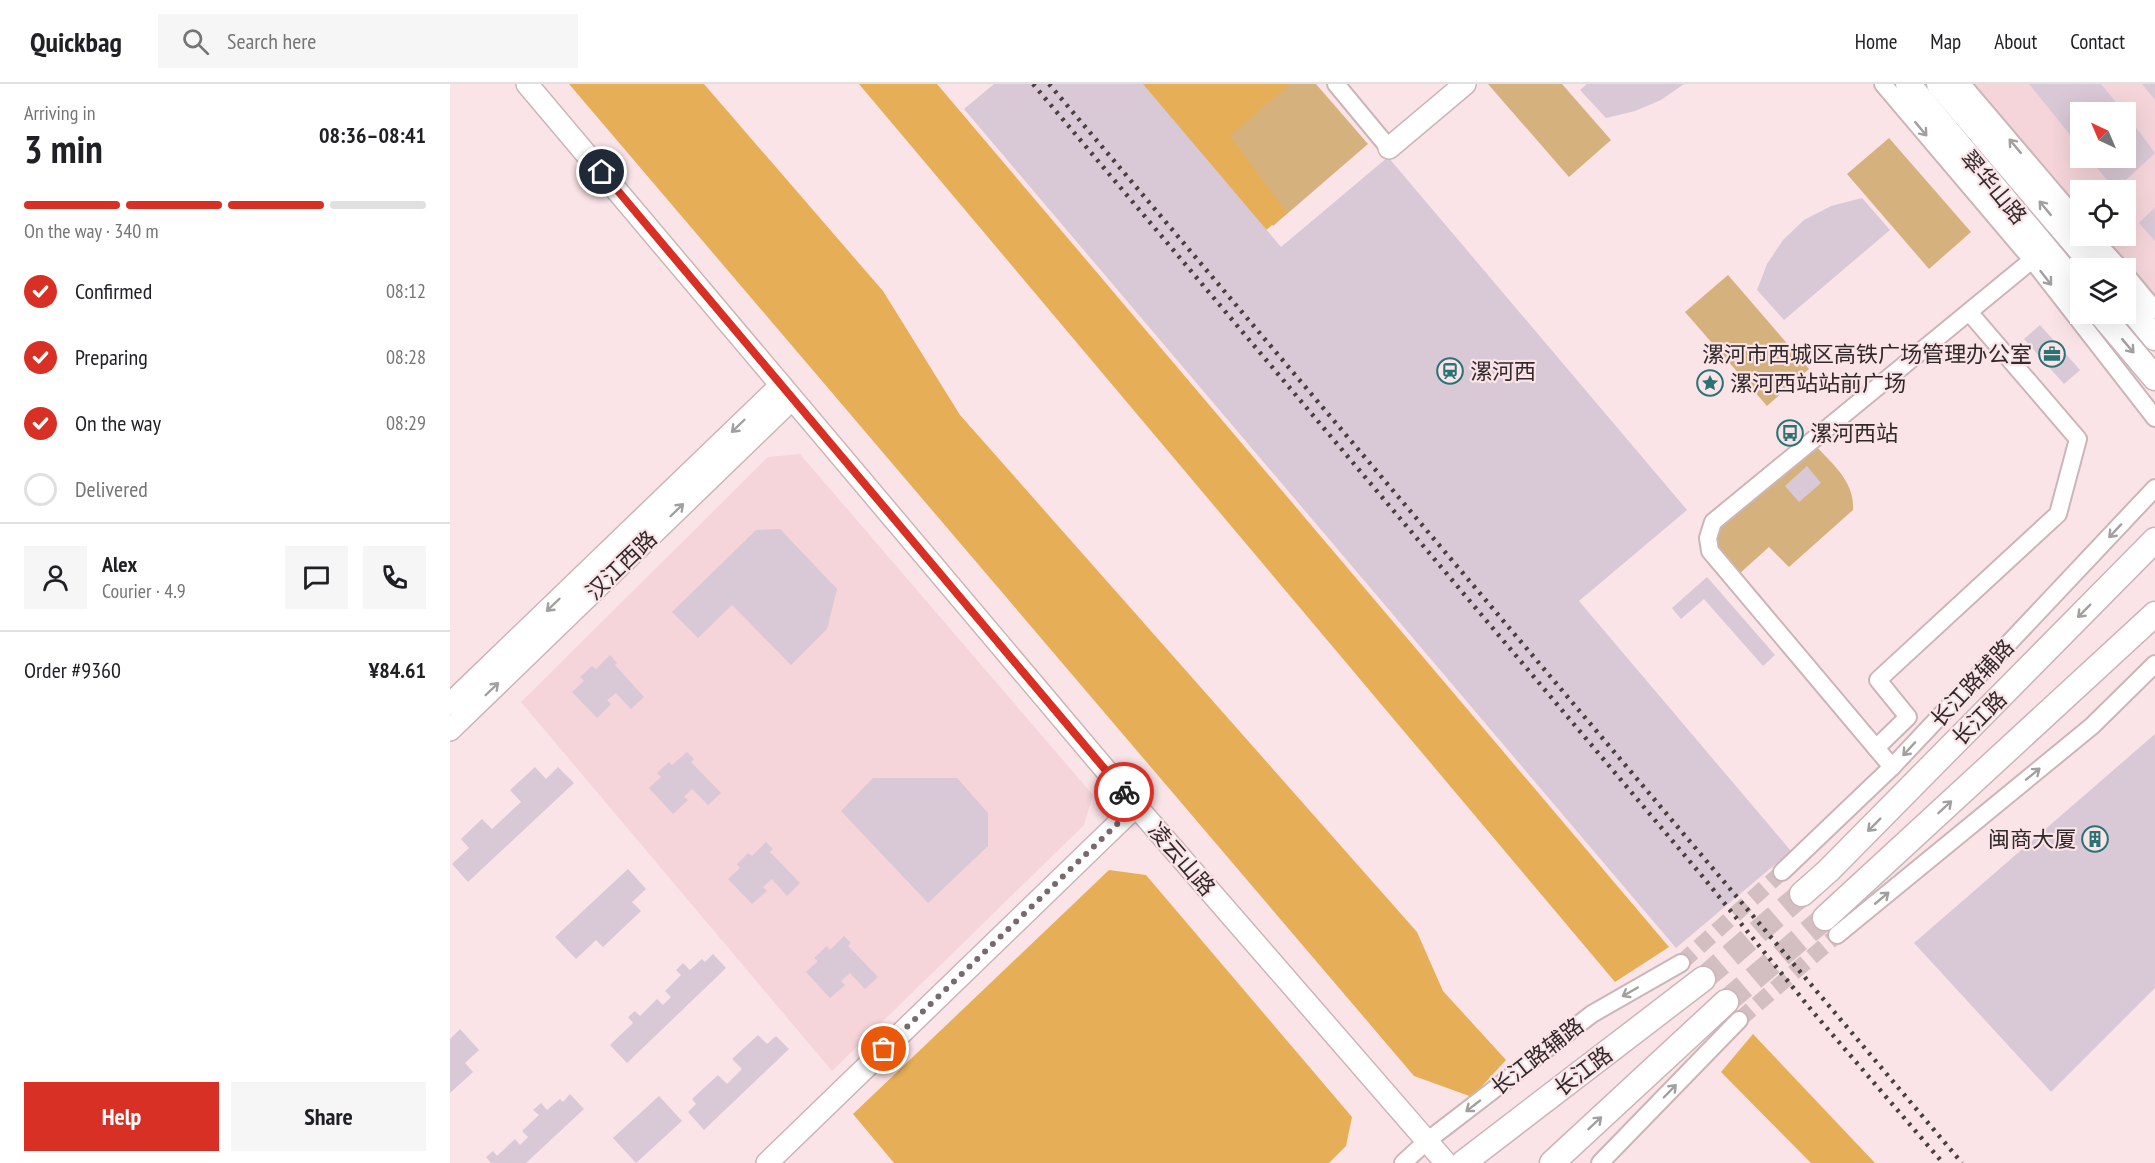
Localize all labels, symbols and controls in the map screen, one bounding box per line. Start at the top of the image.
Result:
search box [158,14,578,68]
text: Quickbag [30,23,122,60]
icon: search [179,25,212,58]
text: Search here [227,27,316,55]
text: Home [1855,28,1897,55]
text: Map [1930,28,1961,55]
text: About [1994,28,2037,55]
text: Contact [2070,28,2125,55]
text: Arriving in [24,100,96,126]
north arrow [2070,102,2136,168]
map controls [2070,102,2136,324]
text: 08:36–08:41 [319,121,426,149]
one-way arrow [1914,121,1928,136]
text: 3 min [24,123,103,174]
one-way arrow [2008,139,2022,154]
street label: 翠华山路 [1955,144,2033,230]
pin [576,146,627,197]
icon: home [585,155,618,188]
button: locate [2070,180,2136,246]
one-way arrow [2038,200,2051,216]
text: On the way · 340 m [24,218,159,244]
button: layers [2070,258,2136,324]
one-way arrow [2040,270,2053,286]
icon: check [24,275,57,308]
text: Confirmed [75,277,152,305]
text: 08:12 [386,278,426,304]
one-way arrow [2121,338,2135,353]
office icon: 漯河市西城区高铁广场管理办公室 [2037,339,2067,369]
place label: 漯河市西城区高铁广场管理办公室 [1702,340,2032,368]
icon: check [24,341,57,374]
text: Preparing [75,343,148,371]
text: 08:28 [386,344,426,370]
station icon: 漯河西 [1435,356,1465,386]
place label: 漯河西 [1470,357,1536,385]
place icon: 漯河西站站前广场 [1695,368,1725,398]
place label: 漯河西站站前广场 [1730,369,1906,397]
icon: check [24,407,57,440]
text: On the way [75,409,161,437]
text: 08:29 [386,410,426,436]
one-way arrow [731,418,746,433]
bus stop icon: 漯河西站 [1775,418,1805,448]
place label: 漯河西站 [1810,419,1898,447]
text: Delivered [75,475,148,503]
one-way arrow [670,502,685,517]
one-way arrow [2108,523,2122,538]
street label: 汉江西路 [580,524,662,606]
button: person [24,546,87,609]
button: chat [285,546,348,609]
button: phone [363,546,426,609]
text: Alex [102,550,137,578]
text: Courier · 4.9 [102,578,186,604]
one-way arrow [545,598,560,612]
one-way arrow [2077,604,2092,619]
street label: 长江路辅路 [1925,634,2019,732]
text: Order #9360 [24,656,121,684]
text: ¥84.61 [369,656,426,684]
one-way arrow [484,682,499,696]
street label: 长江路 [1946,685,2012,751]
one-way arrow [1902,741,1916,756]
courier [1094,762,1154,822]
one-way arrow [2025,768,2041,781]
icon: bike [1108,776,1141,809]
one-way arrow [1938,800,1953,814]
street label: 凌云山路 [1143,817,1221,901]
one-way arrow [1866,817,1881,832]
building icon: 闽商大厦 [2080,824,2110,854]
place label: 闽商大厦 [1988,825,2076,853]
one-way arrow [1874,891,1889,905]
one-way arrow [1622,986,1639,998]
street label: 长江路辅路 [1486,1012,1588,1100]
pin [858,1023,909,1074]
icon: bag [867,1032,900,1065]
street label: 长江路 [1549,1041,1617,1101]
button: Help [24,1082,219,1151]
button: Share [231,1082,426,1151]
one-way arrow [1663,1084,1677,1099]
one-way arrow [1465,1100,1481,1113]
one-way arrow [1587,1116,1602,1130]

